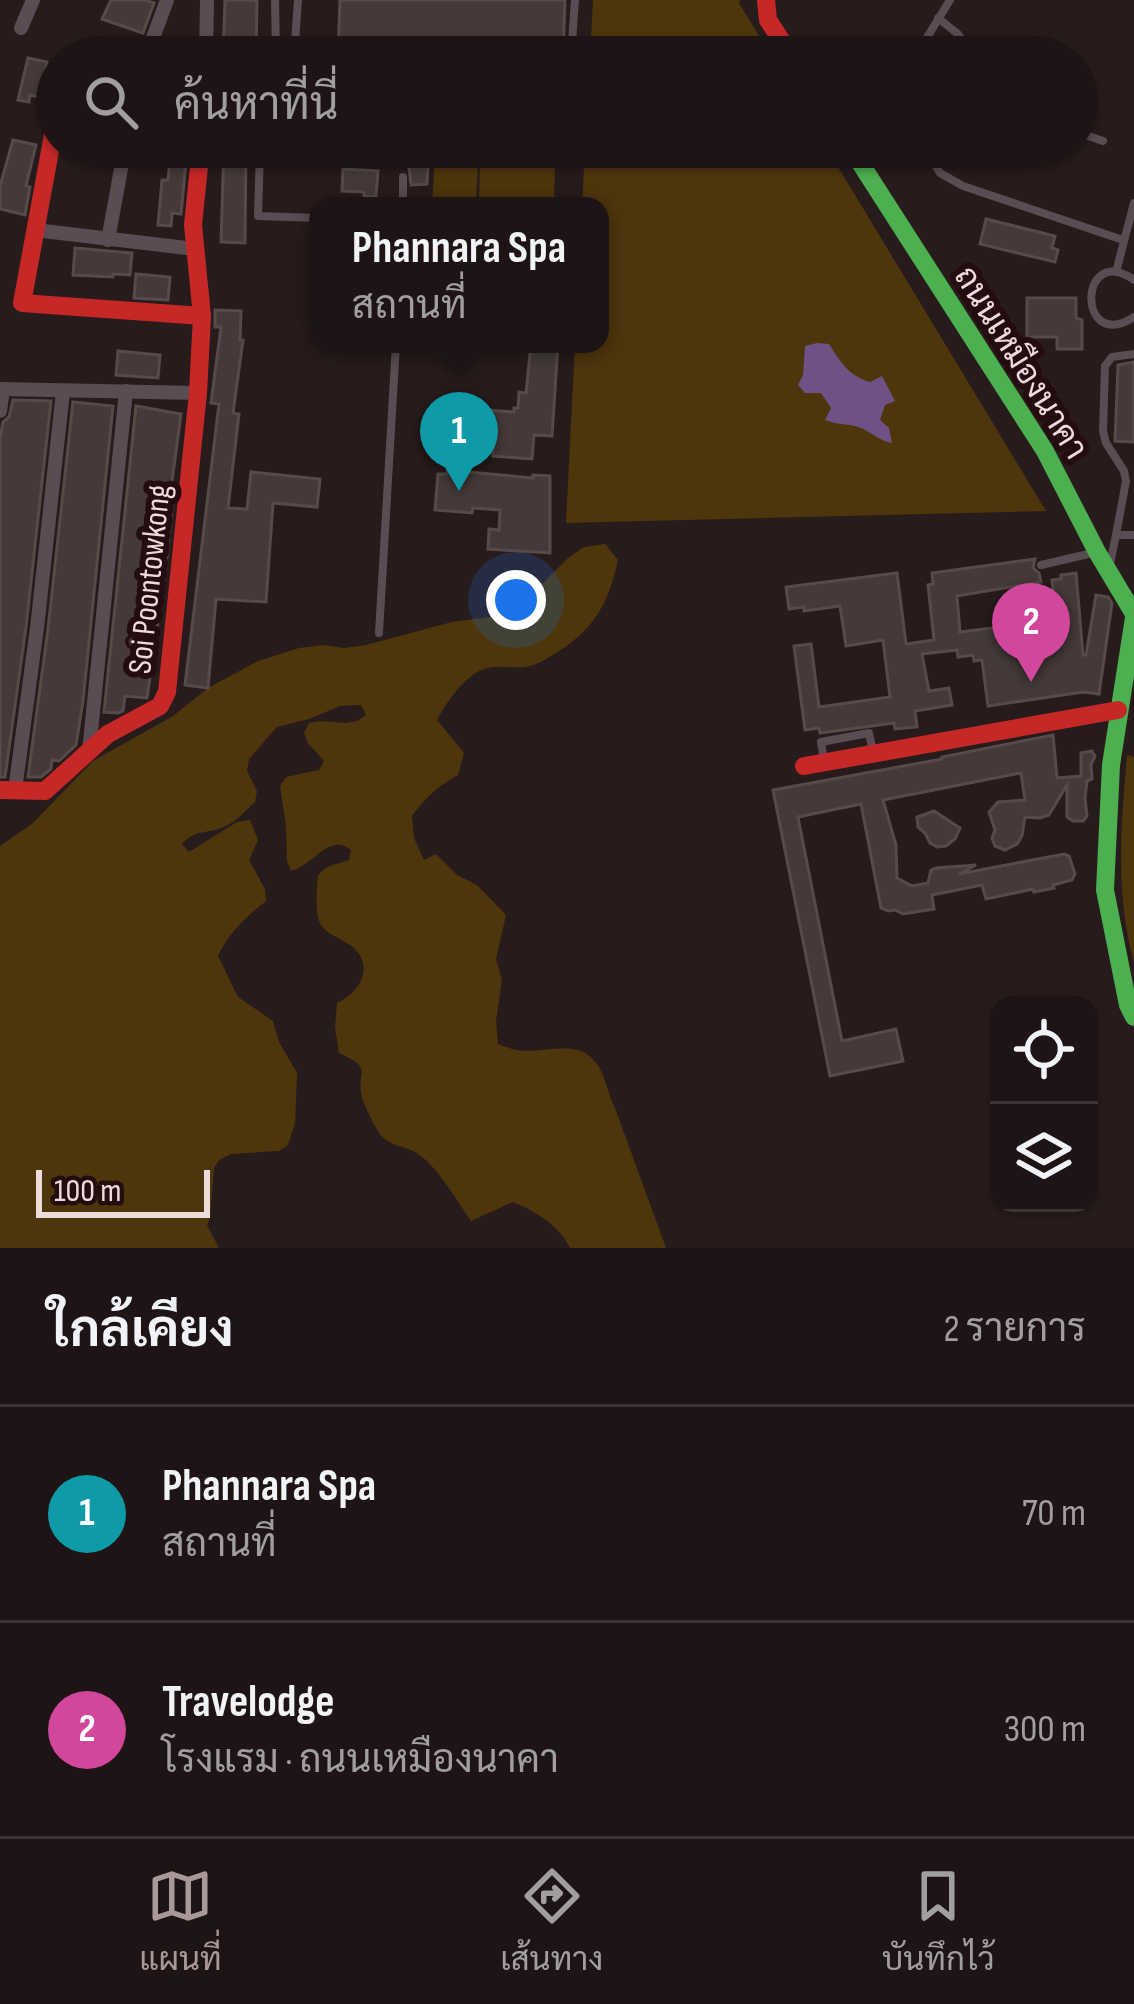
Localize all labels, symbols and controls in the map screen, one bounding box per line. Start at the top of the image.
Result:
search box [36,36,1098,168]
icon: search [78,69,144,135]
text: ค้นหาที่นี่ [174,78,338,133]
popup [309,197,609,353]
text: Phannara Spa [352,221,566,276]
street label: ถนนเหมืองนาคา [945,259,1096,467]
text: สถานที่ [352,283,467,330]
pin: 1 [420,392,498,491]
street label: Soi Poontowkong [120,483,180,676]
your location [486,570,546,630]
pin: 2 [992,583,1070,682]
map controls [990,996,1098,1212]
button: locate [990,996,1098,1104]
button: layers [990,1104,1098,1212]
scale bar [36,1164,210,1217]
text: 100 m [54,1171,121,1211]
text: ใกล้เคียง [48,1300,234,1361]
text: 2 รายการ [943,1306,1086,1353]
text: Phannara Spa [162,1459,376,1514]
text: 1 [79,1490,95,1537]
text: 70 m [1022,1490,1086,1537]
text: สถานที่ [162,1521,277,1568]
text: Travelodge [162,1675,334,1730]
text: 2 [78,1706,96,1753]
text: 300 m [1004,1706,1086,1753]
text: โรงแรม · ถนนเหมืองนาคา [162,1737,559,1784]
tab: แผนที่ [139,1863,222,1980]
tab: เส้นทาง [500,1863,603,1980]
tab: บันทึกไว้ [882,1863,995,1980]

